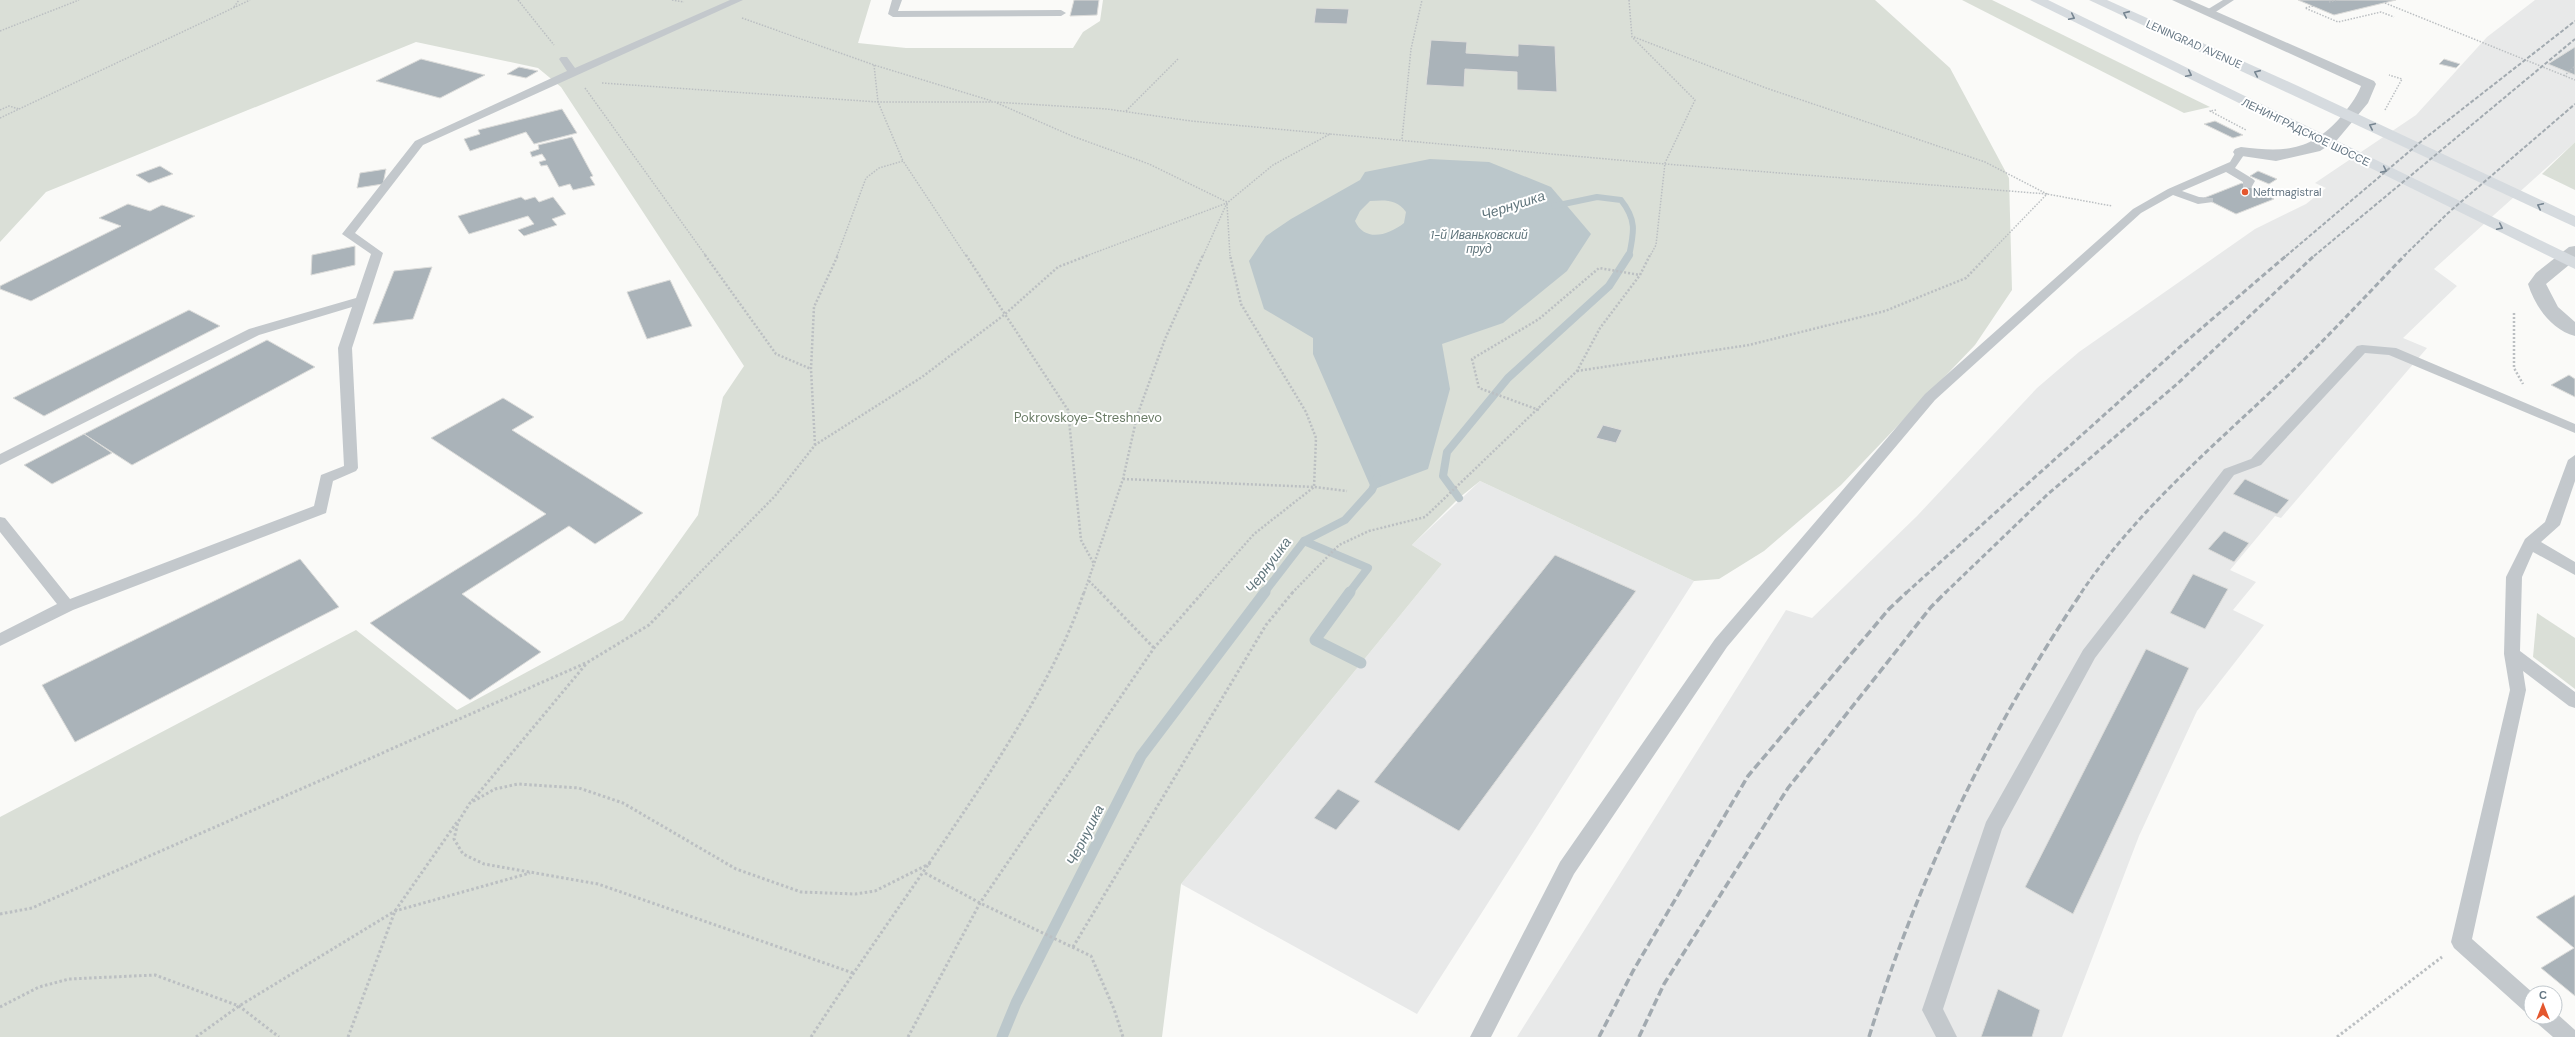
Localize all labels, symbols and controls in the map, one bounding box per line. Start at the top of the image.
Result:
one-way arrow [2122,10,2129,18]
one-way arrow [2067,12,2075,20]
street label: LENINGRAD AVENUE [2144,17,2244,71]
one-way arrow [2184,69,2192,77]
one-way arrow [2254,70,2261,78]
street label: ЛЕНИНГРАДСКОЕ ШОССЕ [2240,95,2372,169]
one-way arrow [2368,123,2376,131]
one-way arrow [2379,165,2387,173]
place label: Neftmagistral [2253,185,2322,199]
water label: Чернушка [1479,186,1547,224]
marker: Neftmagistral [2240,187,2250,197]
one-way arrow [2536,203,2544,211]
one-way arrow [2496,222,2504,230]
water label: 1-й Иваньковский пруд [1430,227,1528,257]
park label: Pokrovskoye-Streshnevo [1014,409,1162,426]
water label: Чернушка [1241,533,1295,597]
water label: Чернушка [1062,801,1108,868]
north arrow [2523,985,2563,1025]
text: С [2539,988,2547,1002]

